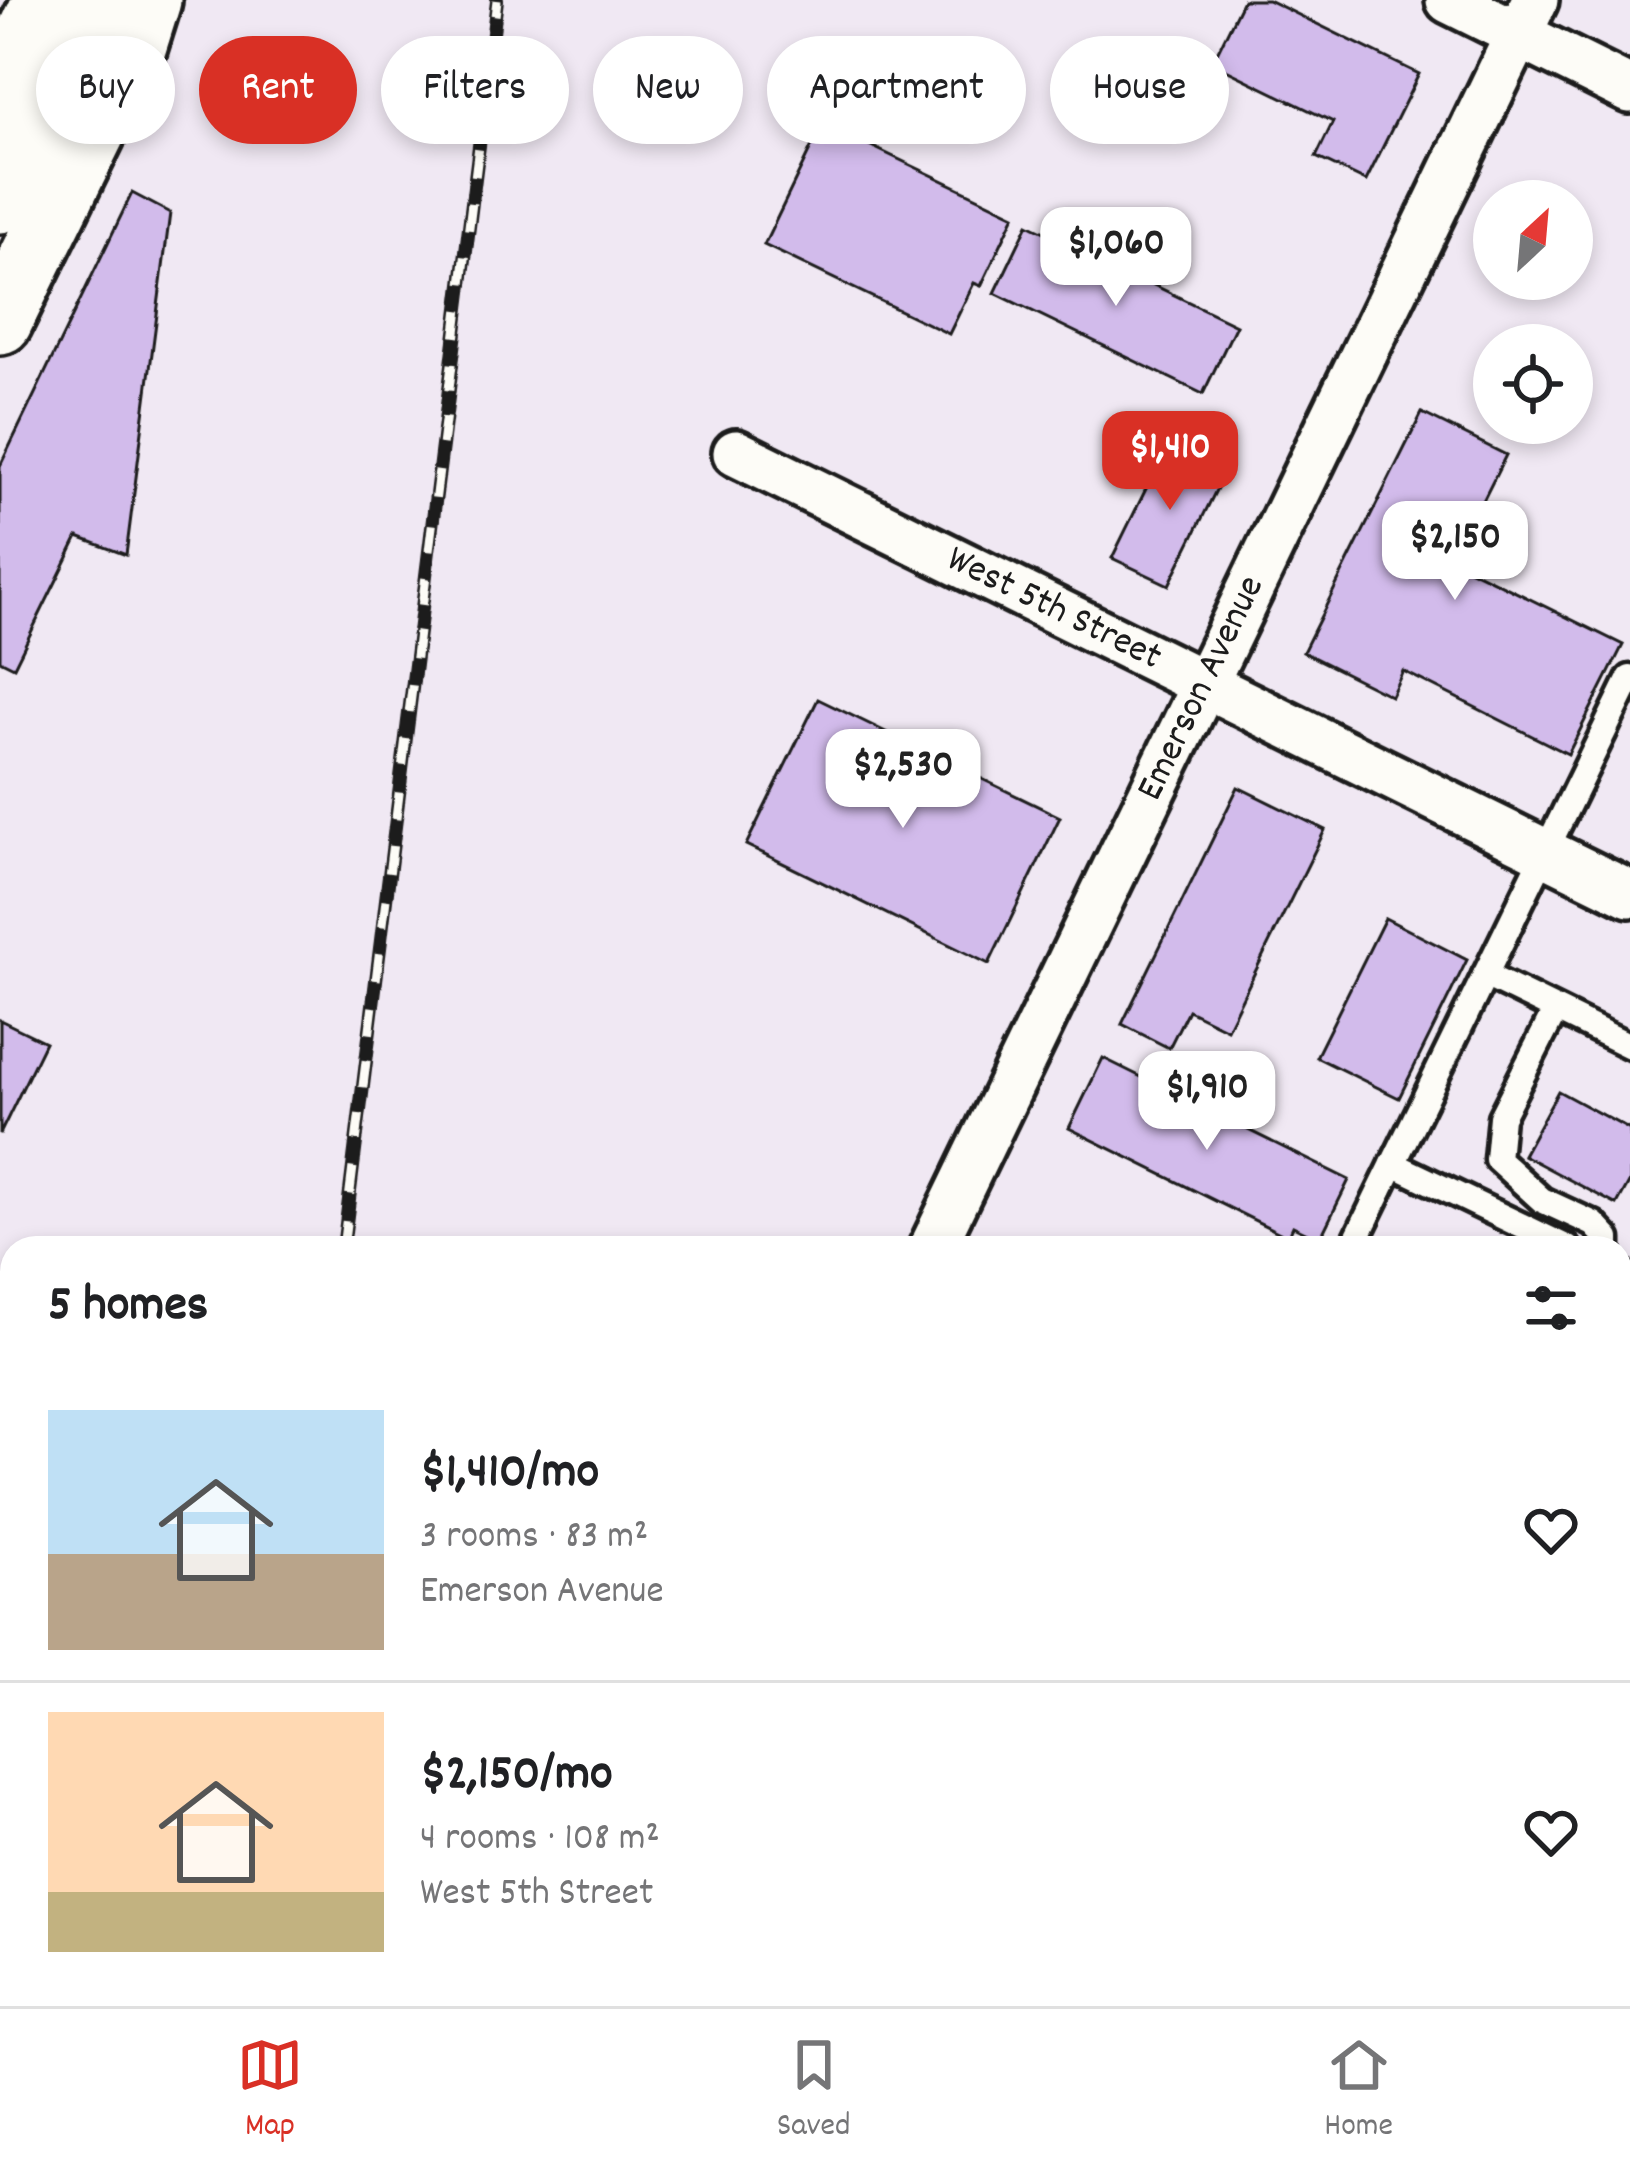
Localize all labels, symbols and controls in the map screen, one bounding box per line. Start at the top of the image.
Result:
chip: Buy [36,36,175,144]
chip: Rent [199,36,357,144]
chip: Filters [381,36,569,144]
chip: New [593,36,743,144]
chip: Apartment [767,36,1026,144]
chip: House [1050,36,1229,144]
north arrow [1473,180,1593,300]
map controls [1473,180,1593,444]
pin: $1,060 [1018,207,1214,309]
text: $1,060 [1067,218,1165,273]
button: locate [1473,324,1593,444]
pin: $1,410 [1072,411,1268,513]
text: $1,410 [1129,422,1211,477]
pin: $2,150 [1357,501,1553,603]
text: $2,150 [1409,512,1501,567]
street label: West 5th Street [937,533,1170,686]
street label: Emerson Avenue [1124,567,1280,811]
pin: $2,530 [805,729,1001,831]
text: $2,530 [853,740,953,795]
pin: $1,910 [1109,1051,1305,1153]
text: $1,910 [1165,1062,1249,1117]
text: 5 homes [48,1272,208,1344]
icon: filters [1518,1275,1584,1341]
text: $1,410/mo [420,1439,599,1511]
icon: home [144,1458,288,1602]
icon: heart [1518,1497,1584,1563]
text: 3 rooms · 83 m² [420,1511,648,1566]
text: Emerson Avenue [420,1566,664,1621]
text: $2,150/mo [420,1741,613,1813]
icon: home [144,1760,288,1904]
icon: heart [1518,1799,1584,1865]
text: 4 rooms · 108 m² [420,1813,660,1868]
text: West 5th Street [420,1868,653,1923]
tab: Map [237,2032,303,2151]
tab: Saved [777,2032,850,2151]
tab: Home [1324,2032,1393,2151]

